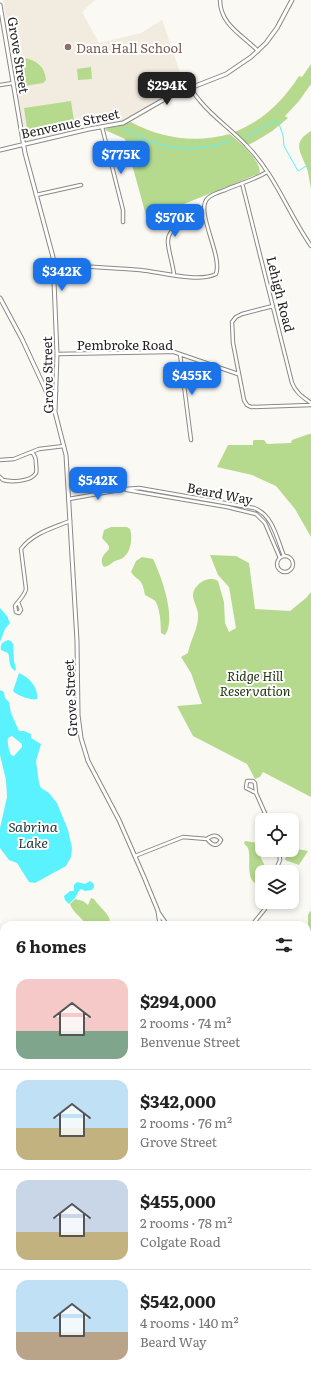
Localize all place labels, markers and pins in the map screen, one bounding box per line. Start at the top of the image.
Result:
place label: Dana Hall School [76,38,183,57]
marker: Dana Hall School [63,42,73,52]
pin: $294K [139,72,195,106]
pin: $775K [93,141,149,175]
pin: $570K [147,204,203,238]
pin: $342K [34,258,90,292]
pin: $455K [164,362,220,396]
pin: $542K [70,467,126,501]

